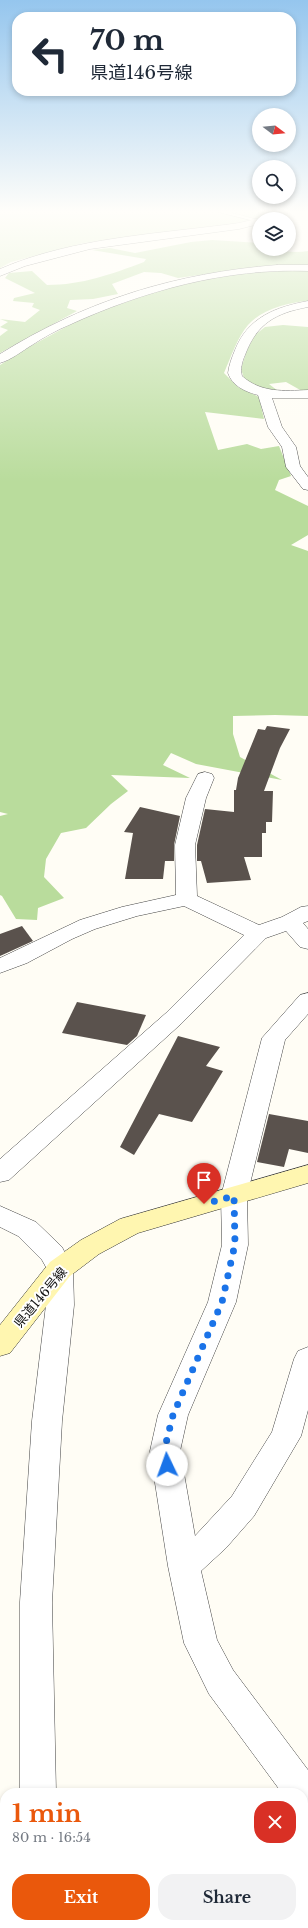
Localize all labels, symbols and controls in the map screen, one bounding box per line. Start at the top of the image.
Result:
text: 70 m [90,23,164,58]
icon: left [24,28,76,80]
text: 県道146号線 [90,62,192,84]
north arrow [252,108,296,152]
map controls [252,108,296,256]
button: search [252,160,296,204]
button: layers [252,212,296,256]
pin [187,1163,221,1204]
icon: arrive [193,1169,215,1191]
street label: 県道146号線 [10,1264,71,1331]
position arrow [146,1444,188,1486]
text: 1 min [12,1799,82,1828]
button: close [254,1801,296,1843]
text: 80 m · 16:54 [12,1829,91,1846]
button: Exit [12,1874,150,1920]
button: Share [158,1874,296,1920]

